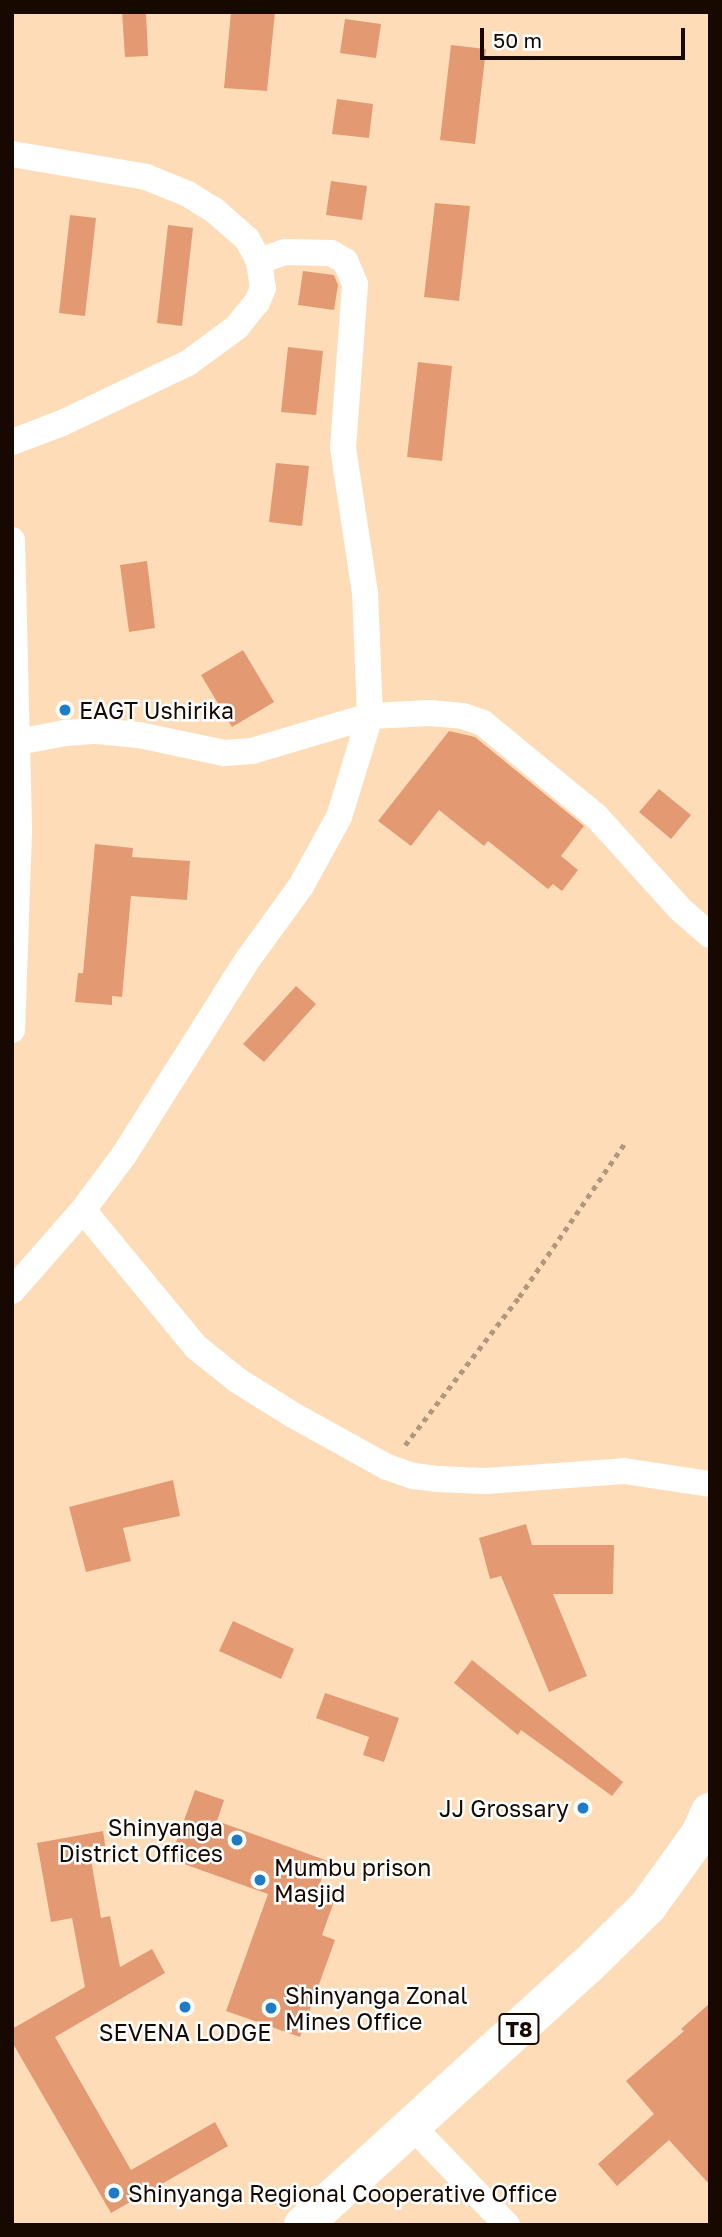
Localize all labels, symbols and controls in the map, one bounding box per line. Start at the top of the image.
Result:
scale bar [484,14,689,58]
text: 50 m [493,27,542,53]
place label: EAGT Ushirika [79,696,234,724]
marker: EAGT Ushirika [57,702,73,718]
place label: JJ Grossary [439,1794,569,1822]
marker: JJ Grossary [575,1800,591,1816]
place label: Shinyanga District Offices [58,1813,223,1867]
marker: Shinyanga District Offices [229,1832,245,1848]
place label: Mumbu prison Masjid [274,1853,431,1907]
marker: Mumbu prison Masjid [252,1872,268,1888]
place label: Shinyanga Zonal Mines Office [285,1981,468,2035]
marker: SEVENA LODGE [177,1999,193,2015]
marker: Shinyanga Zonal Mines Office [263,2000,279,2016]
road number: T8 [498,2011,540,2046]
place label: SEVENA LODGE [99,2018,271,2046]
place label: Shinyanga Regional Cooperative Office [128,2179,557,2207]
marker: Shinyanga Regional Cooperative Office [106,2185,122,2201]

